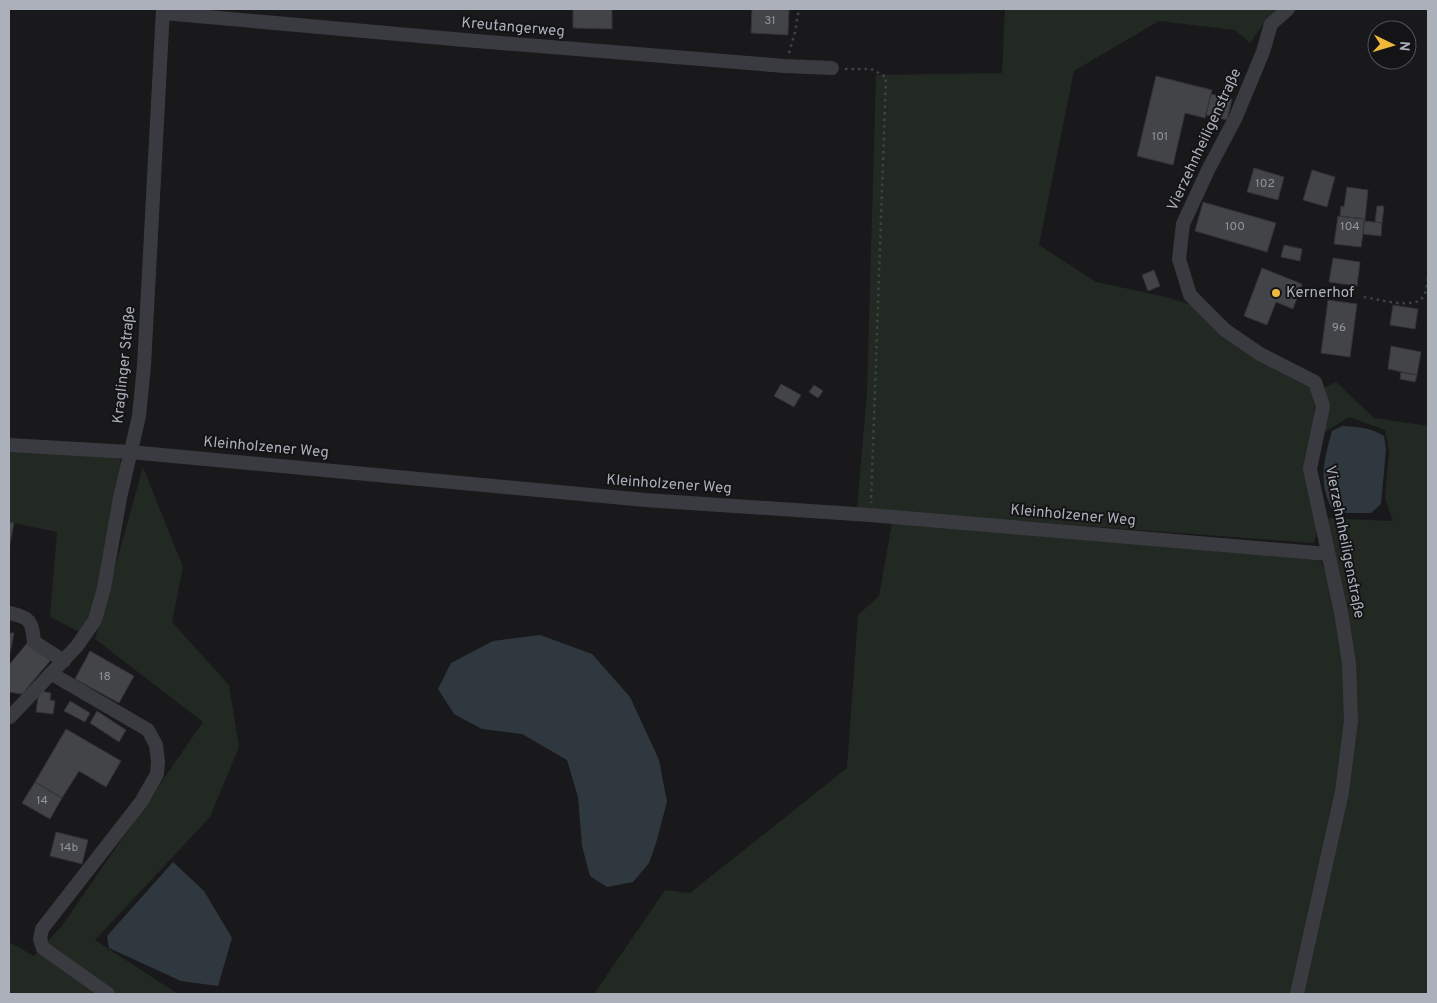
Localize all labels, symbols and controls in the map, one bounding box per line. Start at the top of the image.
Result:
house number: 31 [764,13,776,29]
street label: Kreutangerweg [460,14,566,42]
north arrow [1367,20,1417,70]
text: N [1395,40,1412,52]
street label: Vierzehnheiligenstraße [1164,66,1246,214]
house number: 101 [1152,129,1168,145]
house number: 102 [1255,176,1275,192]
house number: 100 [1225,219,1245,235]
house number: 104 [1340,219,1360,235]
place label: Kernerhof [1286,284,1354,303]
marker: Kernerhof [1270,287,1282,299]
street label: Kraglinger Straße [109,305,141,425]
house number: 96 [1332,320,1346,336]
street label: Kleinholzener Weg [203,433,329,463]
street label: Vierzehnheiligenstraße [1320,464,1368,620]
street label: Kleinholzener Weg [606,471,732,499]
street label: Kleinholzener Weg [1010,501,1136,531]
house number: 18 [99,669,111,685]
house number: 14 [36,793,48,809]
house number: 14b [60,840,78,856]

